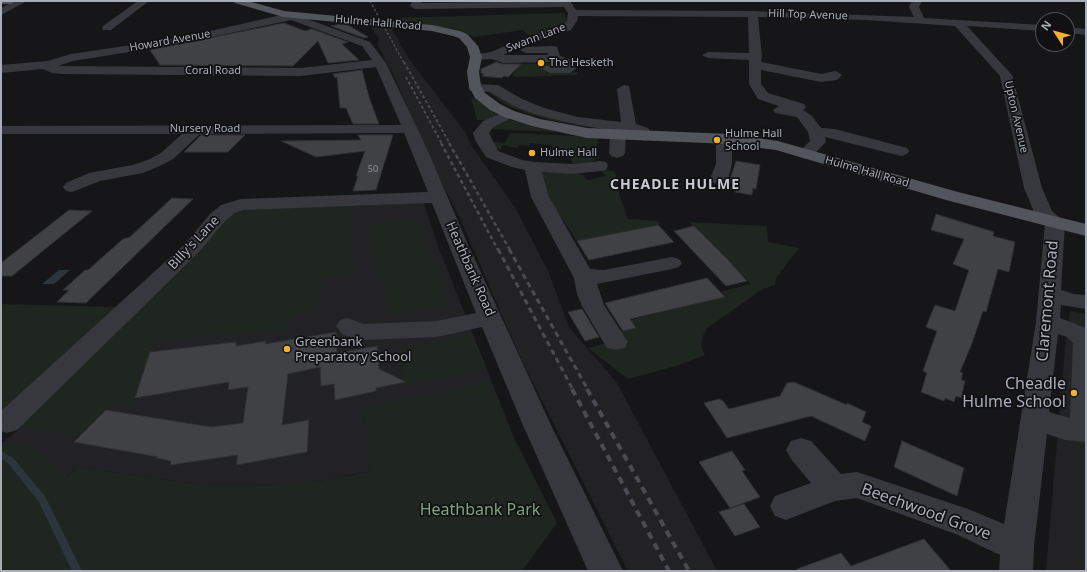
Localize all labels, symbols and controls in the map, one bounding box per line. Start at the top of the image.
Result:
street label: Hill Top Avenue [768,7,848,23]
north arrow [1035,12,1075,52]
street label: Hulme Hall Road [334,13,422,33]
text: N [1037,17,1054,33]
street label: Swann Lane [505,21,567,55]
street label: Howard Avenue [128,27,212,55]
place label: The Hesketh [549,56,613,70]
marker: The Hesketh [536,58,546,68]
street label: Coral Road [185,64,241,78]
street label: Upton Avenue [1001,80,1031,154]
street label: Nursery Road [170,122,240,136]
place label: Hulme Hall School [725,127,782,153]
marker: Hulme Hall School [712,135,722,145]
place label: Hulme Hall [540,146,597,160]
marker: Hulme Hall [527,148,537,158]
street label: Hulme Hall Road [824,154,910,190]
house number: 50 [368,164,378,174]
district label: CHEADLE HULME [610,177,740,193]
street label: Billy's Lane [165,213,223,273]
street label: Heathbank Road [442,219,498,319]
street label: Claremont Road [1033,240,1063,362]
place label: Greenbank Preparatory School [295,334,411,365]
marker: Greenbank Preparatory School [282,344,292,354]
place label: Cheadle Hulme School [962,374,1066,412]
marker: Cheadle Hulme School [1069,388,1079,398]
street label: Beechwood Grove [859,480,993,544]
park label: Heathbank Park [420,500,540,520]

